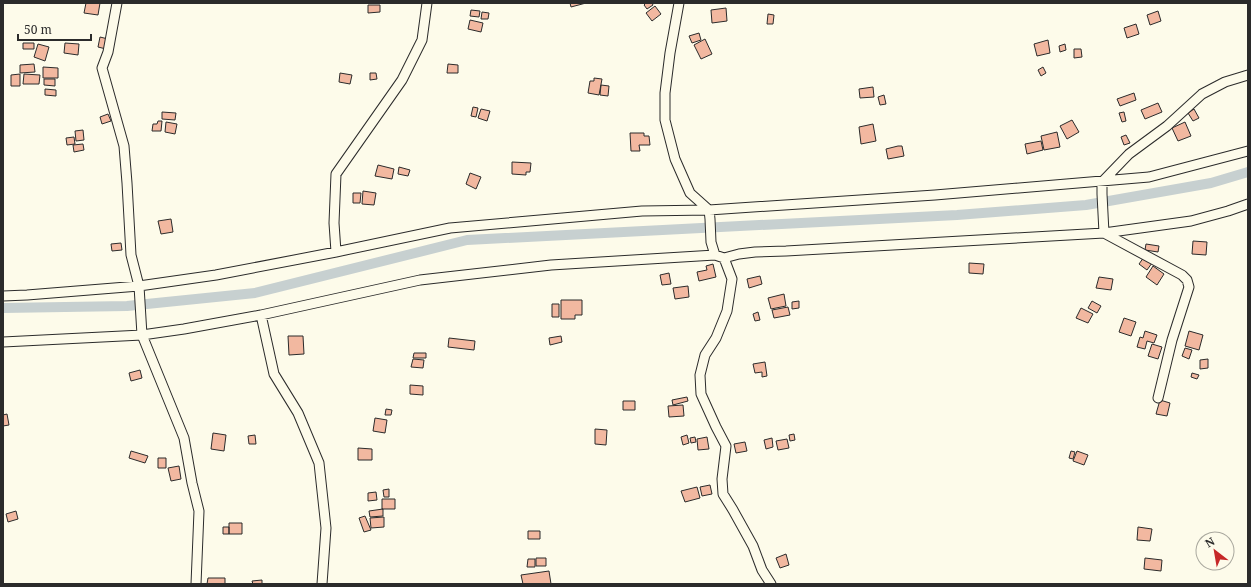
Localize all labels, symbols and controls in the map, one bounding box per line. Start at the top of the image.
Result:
scale bar [18,16,91,42]
text: 50 m [24,21,52,38]
north arrow [1195,531,1235,571]
text: N [1202,533,1217,551]

